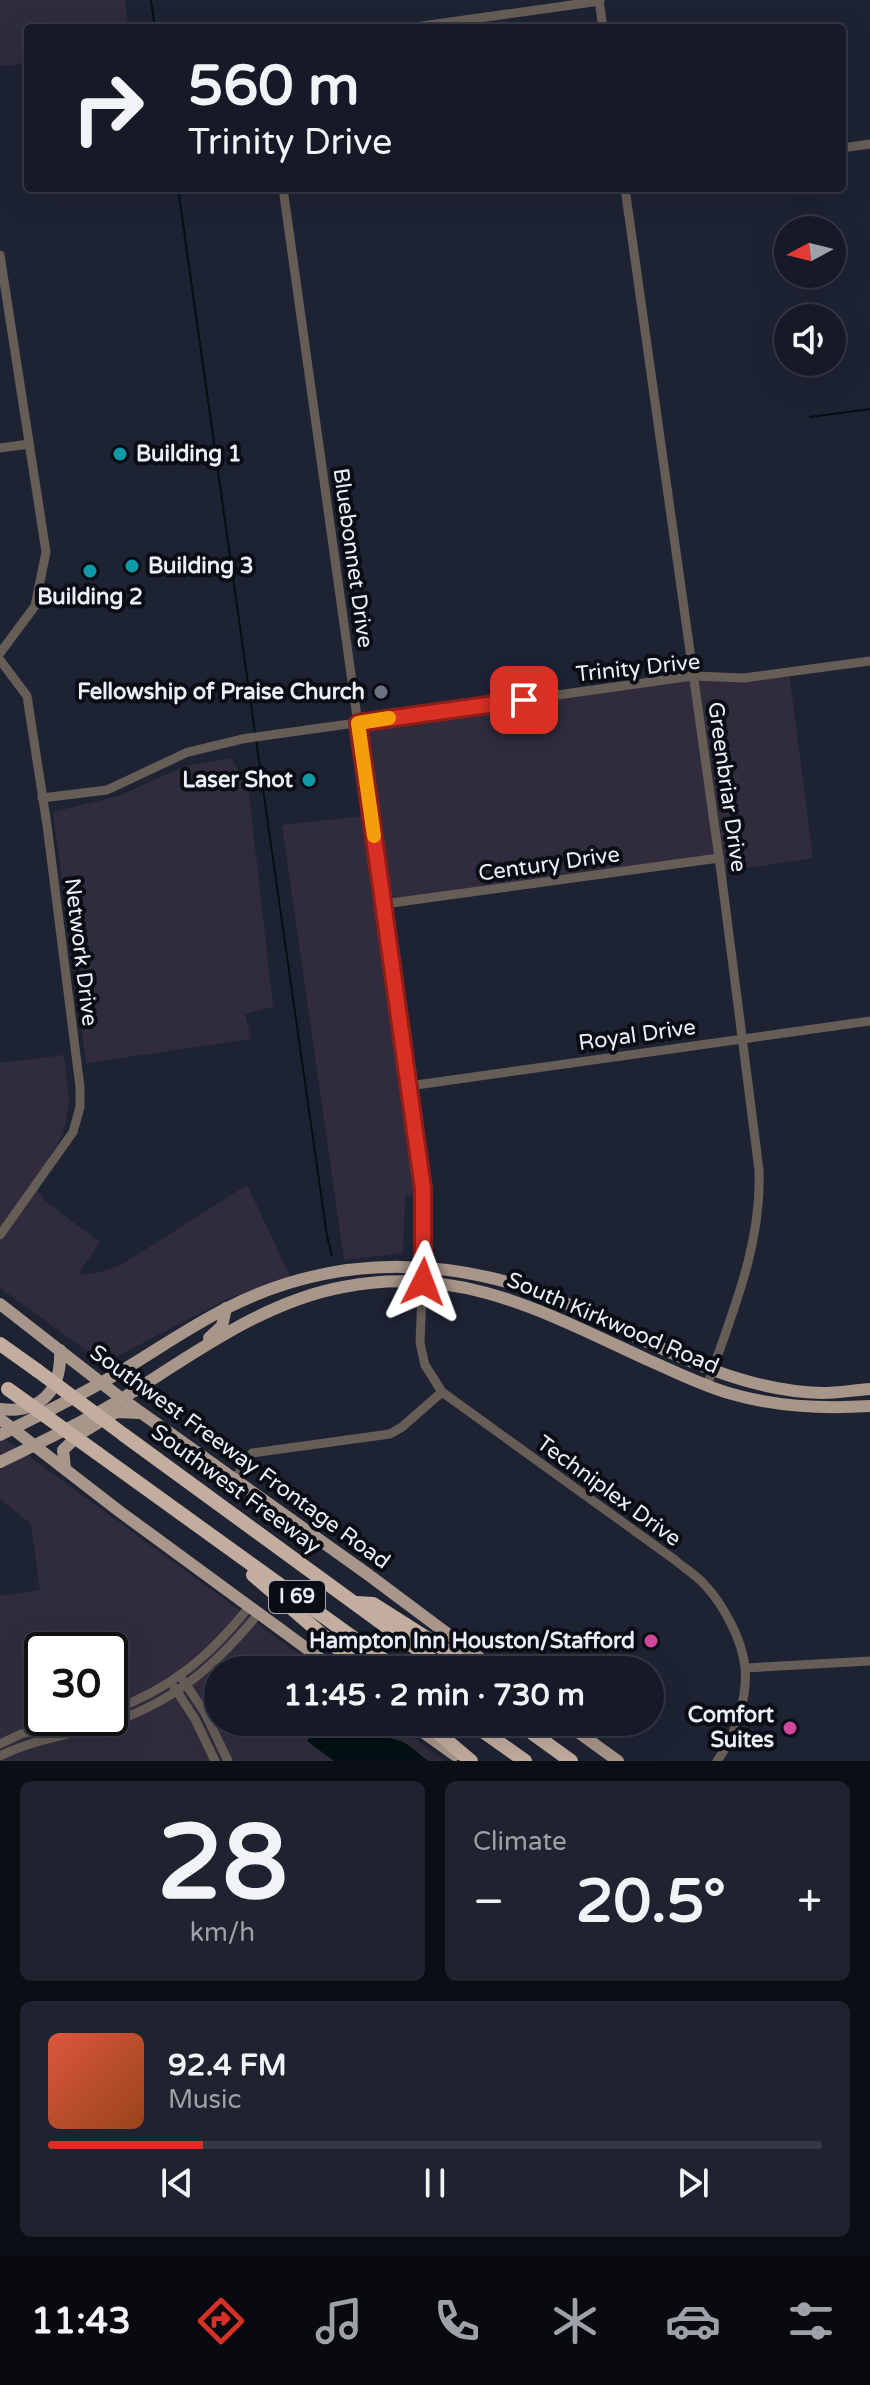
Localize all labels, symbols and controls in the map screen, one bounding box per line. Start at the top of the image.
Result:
text: 560 m [188,53,359,120]
icon: right [56,56,160,160]
text: Trinity Drive [188,121,392,164]
north arrow [774,216,846,288]
map controls [774,216,846,376]
button: sound [774,304,846,376]
place label: Building 1 [136,441,242,467]
marker: Building 1 [111,445,129,463]
street label: Bluebonnet Drive [328,466,378,650]
place label: Building 3 [148,553,254,579]
marker: Building 3 [123,557,141,575]
marker: Building 2 [81,562,99,580]
place label: Building 2 [37,584,143,610]
street label: Trinity Drive [575,649,701,687]
pin [490,666,558,734]
icon: arrive [502,678,546,722]
place label: Fellowship of Praise Church [77,679,365,705]
marker: Fellowship of Praise Church [372,683,390,701]
street label: Greenbriar Drive [702,700,752,874]
place label: Laser Shot [182,767,294,793]
marker: Laser Shot [300,771,318,789]
street label: Century Drive [477,841,621,887]
street label: Network Drive [59,876,103,1028]
street label: Royal Drive [577,1014,697,1056]
position arrow [381,1240,465,1324]
street label: South Kirkwood Road [503,1267,723,1379]
street label: Southwest Freeway Frontage Road [85,1339,395,1575]
street label: Southwest Freeway [146,1419,326,1559]
street label: Techniplex Drive [532,1430,686,1552]
road number: I 69 [269,1581,325,1613]
place label: Hampton Inn Houston/Stafford [309,1628,635,1654]
speed limit sign: 30 [24,1632,128,1736]
marker: Hampton Inn Houston/Stafford [642,1632,660,1650]
text: 11:45 · 2 min · 730 m [283,1677,585,1714]
place label: Comfort Suites [688,1702,775,1753]
marker: Comfort Suites [781,1719,799,1737]
text: 28 [157,1802,288,1927]
text: Climate [473,1826,567,1857]
text: 20.5° [576,1866,726,1938]
text: − [473,1876,504,1929]
text: + [797,1876,822,1929]
text: km/h [190,1917,255,1948]
text: 92.4 FM [168,2047,287,2084]
text: Music [168,2084,241,2115]
icon: previous [155,2161,199,2205]
icon: pause [413,2161,457,2205]
icon: next [671,2161,715,2205]
icon: directions [193,2293,249,2349]
icon: music [311,2293,367,2349]
icon: phone [429,2293,485,2349]
icon: climate [547,2293,603,2349]
icon: car [665,2293,721,2349]
icon: filters [783,2293,839,2349]
text: 11:43 [31,2300,131,2343]

